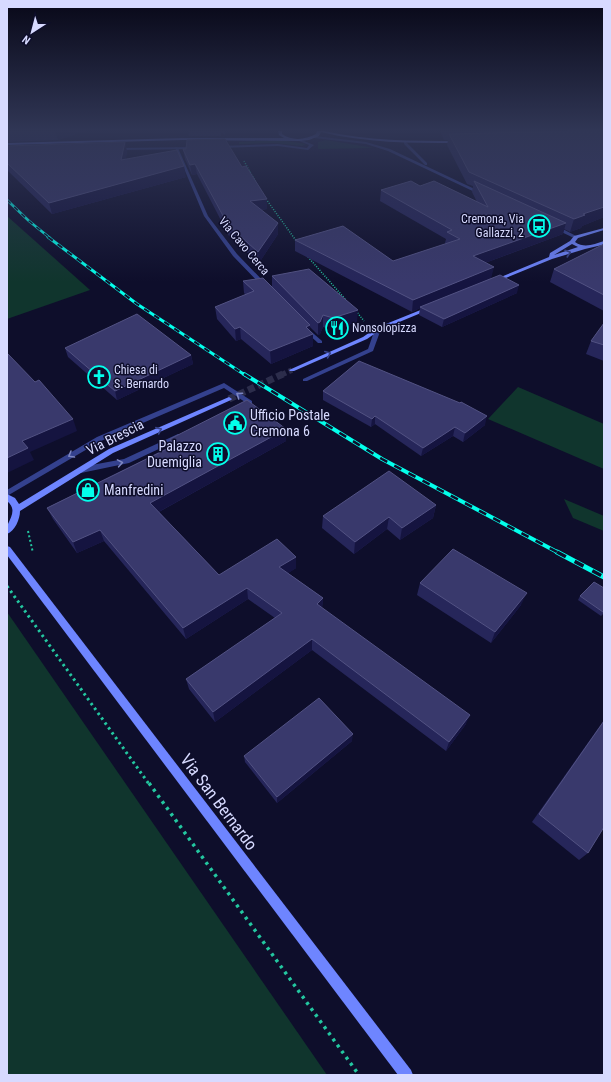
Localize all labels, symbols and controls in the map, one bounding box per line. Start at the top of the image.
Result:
north arrow [12,12,52,52]
text: N [20,32,33,47]
place label: Cremona, Via Gallazzi, 2 [461,212,524,240]
bus stop icon: Cremona, Via Gallazzi, 2 [526,213,552,239]
street label: Via Cavo Cerca [216,214,273,278]
one-way arrow [564,249,571,258]
restaurant icon: Nonsolopizza [324,315,350,341]
place label: Nonsolopizza [352,321,417,335]
one-way arrow [324,351,332,359]
place label: Chiesa di S. Bernardo [114,363,169,391]
church icon: Chiesa di S. Bernardo [86,364,112,390]
one-way arrow [236,392,243,400]
place label: Ufficio Postale Cremona 6 [250,407,330,439]
public building icon: Ufficio Postale Cremona 6 [222,410,248,436]
street label: Via Brescia [84,416,146,458]
one-way arrow [156,426,163,434]
place label: Palazzo Duemiglia [147,438,202,470]
building icon: Palazzo Duemiglia [205,441,231,467]
one-way arrow [68,450,75,457]
one-way arrow [116,459,123,467]
shop icon: Manfredini [75,477,101,503]
place label: Manfredini [104,482,163,498]
street label: Via San Bernardo [176,750,262,854]

